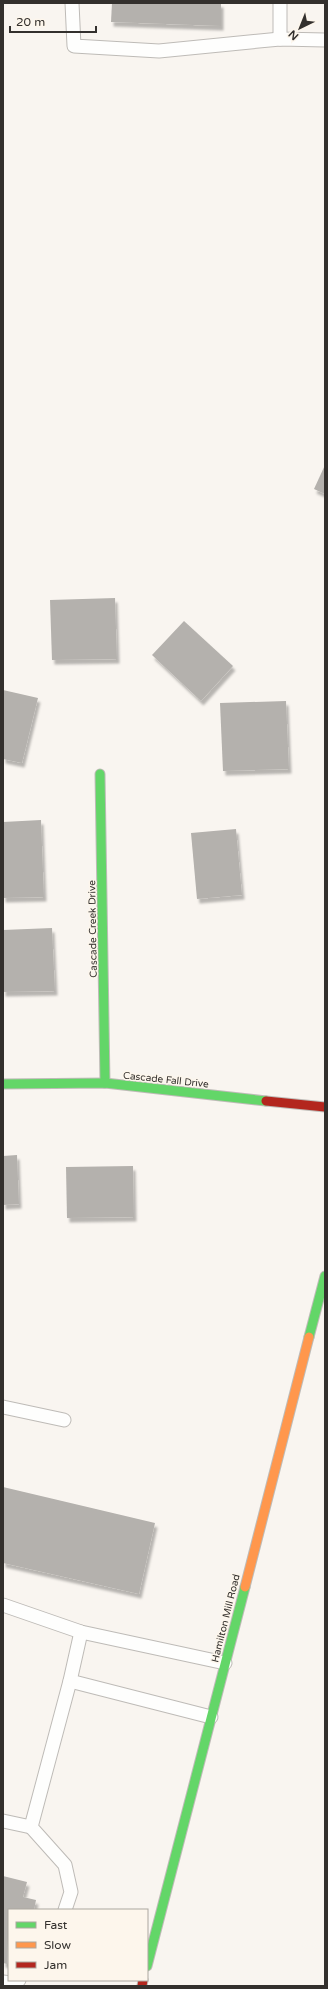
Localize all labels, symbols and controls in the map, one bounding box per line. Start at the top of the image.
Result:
scale bar [10,8,96,34]
north arrow [280,8,320,48]
text: 20 m [16,15,45,29]
text: N [286,27,301,43]
street label: Cascade Creek Drive [86,880,100,978]
street label: Cascade Fall Drive [122,1070,210,1090]
street label: Hamilton Mill Road [209,1573,243,1664]
legend [8,1909,148,1981]
text: Fast [44,1918,68,1932]
text: Slow [44,1938,71,1952]
text: Jam [44,1958,67,1972]

